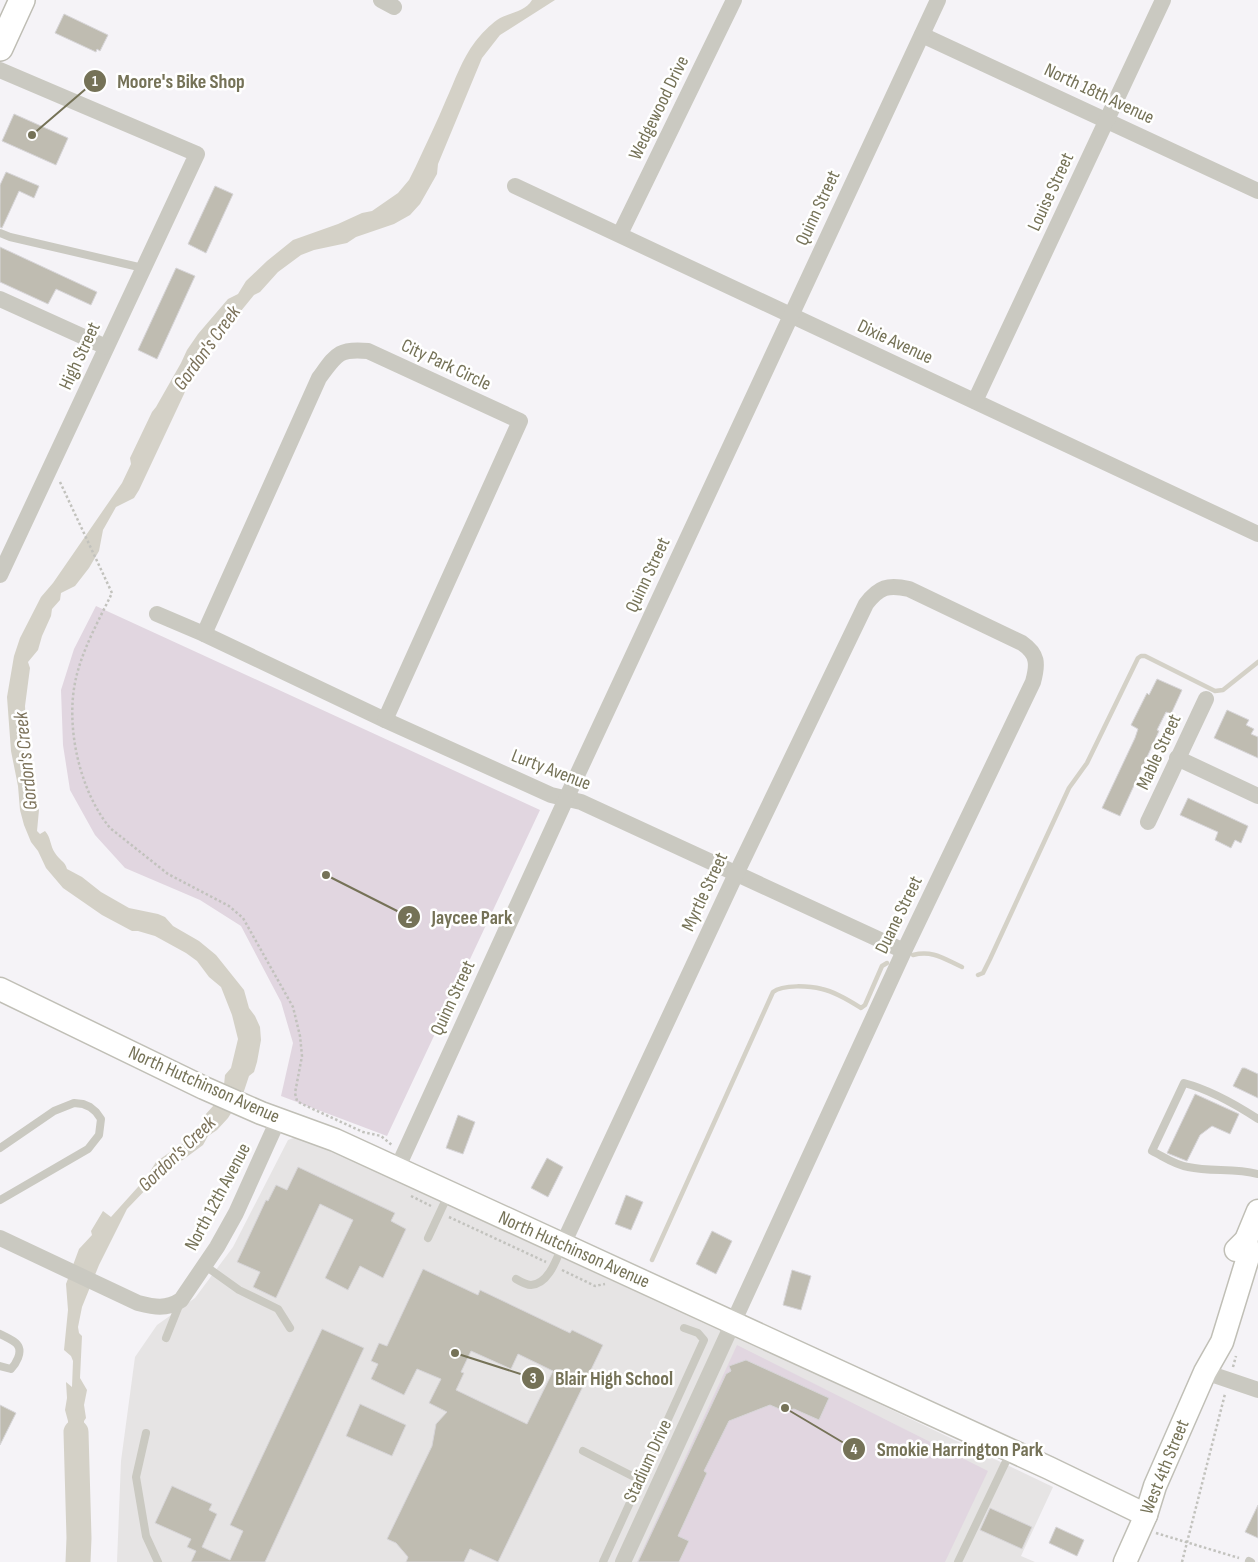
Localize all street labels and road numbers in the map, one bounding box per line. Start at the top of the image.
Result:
street label: Wedgewood Drive [624,52,694,164]
street label: North 18th Avenue [1040,59,1158,129]
street label: Louise Street [1023,149,1079,235]
street label: Quinn Street [791,167,845,249]
street label: Dixie Avenue [854,315,936,369]
street label: High Street [54,318,106,393]
street label: City Park Circle [397,334,495,396]
street label: Quinn Street [621,534,675,616]
street label: Mable Street [1132,710,1187,793]
street label: Lurty Avenue [508,744,594,796]
street label: Myrtle Street [677,849,733,935]
street label: Duane Street [870,872,928,958]
street label: Quinn Street [426,957,480,1039]
street label: North Hutchinson Avenue [125,1041,283,1129]
street label: North 12th Avenue [180,1139,256,1255]
street label: North Hutchinson Avenue [495,1206,653,1294]
street label: Stadium Drive [619,1416,677,1506]
street label: West 4th Street [1136,1416,1195,1518]

